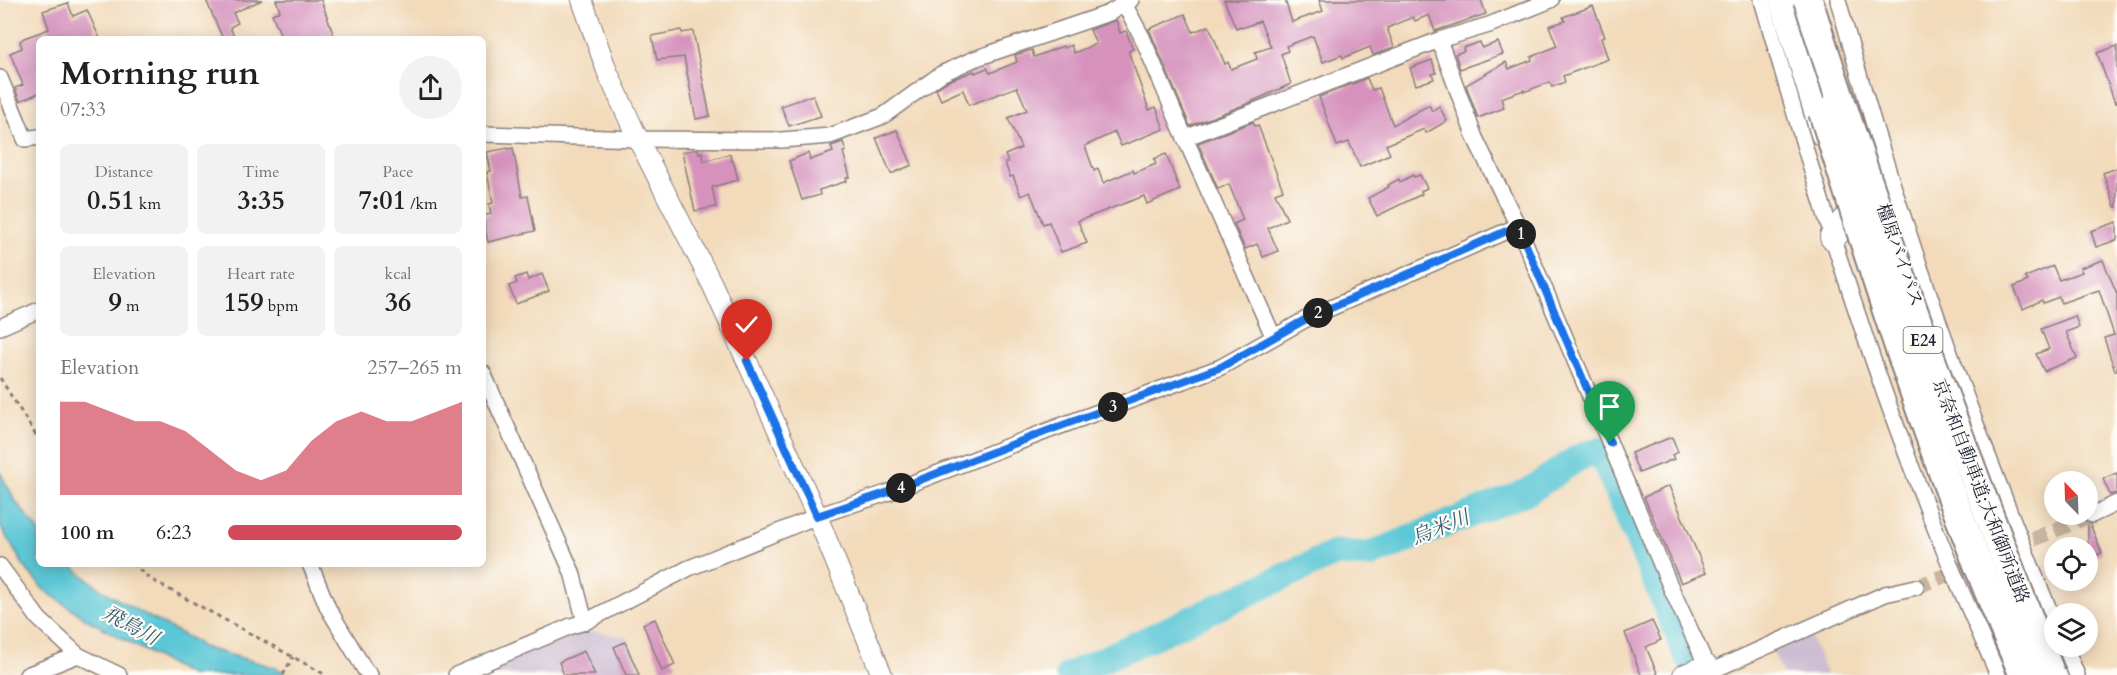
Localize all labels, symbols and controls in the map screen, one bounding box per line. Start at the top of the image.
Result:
text: Morning run [60,51,260,96]
button: share [399,56,462,119]
text: 07:33 [60,96,106,123]
text: Distance [95,161,153,183]
text: Time [242,161,280,183]
text: Pace [383,161,413,183]
text: 0.51 [87,183,135,218]
text: 3:35 [237,183,285,218]
text: 7:01 [358,183,406,218]
text: km [135,193,161,215]
text: /km [406,193,438,215]
street label: 橿原バイパス [1870,200,1929,310]
pin: 1 [1506,219,1536,249]
text: 1 [1517,223,1525,245]
text: Elevation [92,263,156,285]
text: Heart rate [227,263,295,285]
text: kcal [385,263,411,285]
text: 9 [108,285,122,320]
text: 159 [224,285,264,320]
text: 36 [385,285,411,320]
text: m [122,295,140,317]
text: bpm [264,295,298,317]
pin: 2 [1303,298,1333,328]
pin [721,299,772,361]
text: 2 [1314,302,1322,324]
icon: check [730,308,763,341]
road number: E24 [1904,327,1942,353]
text: Elevation [60,354,139,381]
text: 257–265 m [367,354,462,381]
street label: 京奈和自動車道;大和御所道路 [1926,375,2035,607]
pin [1584,381,1635,443]
icon: arrive [1593,390,1626,423]
pin: 3 [1098,392,1128,422]
text: 3 [1109,396,1117,418]
north arrow [2044,471,2098,525]
map controls [2044,471,2098,657]
pin: 4 [886,473,916,503]
text: 4 [897,477,905,499]
water label: 烏米川 [1407,503,1475,551]
text: 100 m [60,519,115,546]
text: 6:23 [156,519,192,546]
button: locate [2044,537,2098,591]
water label: 飛鳥川 [98,599,165,652]
button: layers [2044,603,2098,657]

